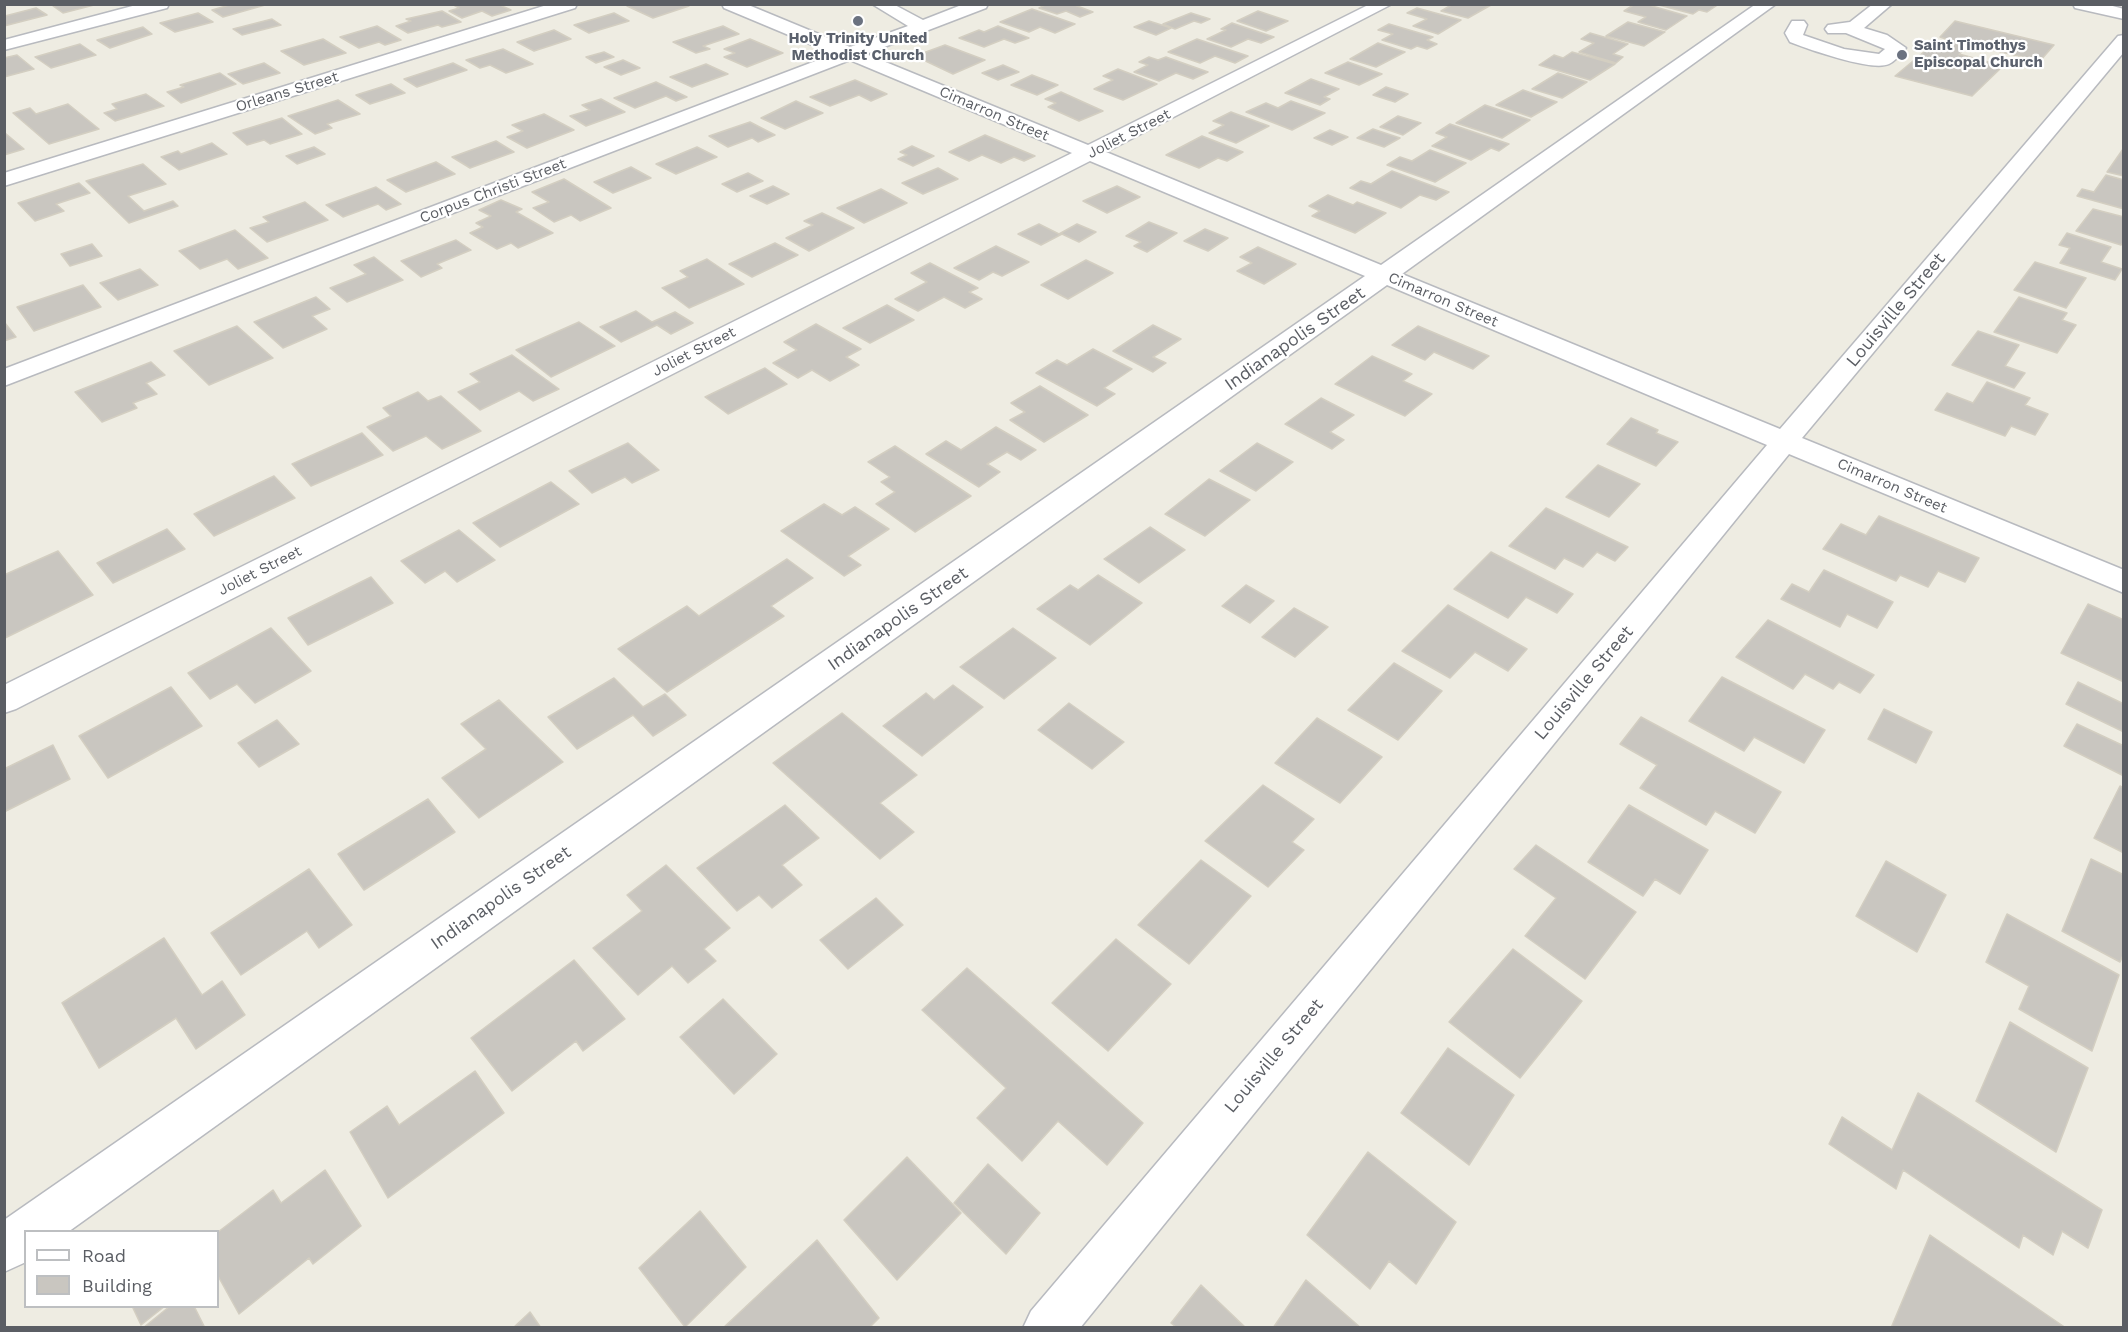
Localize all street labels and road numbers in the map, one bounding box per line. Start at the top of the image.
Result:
street label: Orleans Street [233,68,341,116]
street label: Cimarron Street [936,83,1052,145]
street label: Joliet Street [1084,105,1174,163]
street label: Corpus Christi Street [417,155,569,227]
street label: Louisville Street [1842,249,1950,371]
street label: Cimarron Street [1385,269,1501,331]
street label: Indianapolis Street [1221,283,1369,395]
street label: Joliet Street [649,323,739,381]
street label: Cimarron Street [1834,455,1950,517]
street label: Joliet Street [215,542,305,600]
street label: Indianapolis Street [824,563,972,675]
street label: Louisville Street [1530,622,1638,744]
street label: Indianapolis Street [427,842,575,954]
street label: Louisville Street [1220,995,1328,1117]

